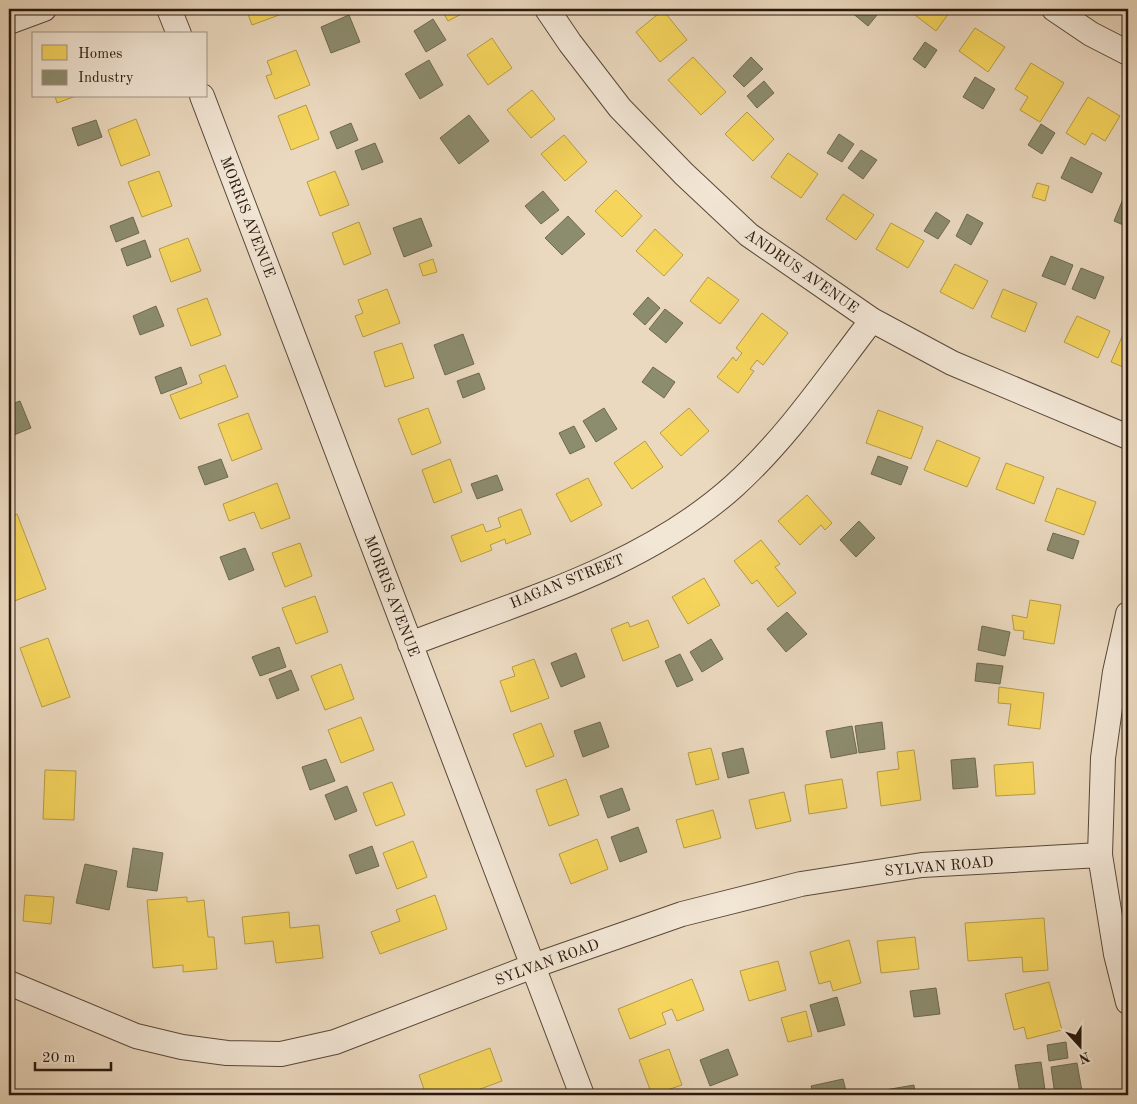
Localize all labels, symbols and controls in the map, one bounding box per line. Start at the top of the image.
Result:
legend [32,32,208,98]
text: Homes [78,47,123,62]
text: Industry [78,71,134,86]
street label: MORRIS AVENUE [217,155,277,280]
street label: ANDRUS AVENUE [742,227,861,317]
street label: MORRIS AVENUE [361,534,421,659]
street label: HAGAN STREET [508,553,627,612]
street label: SYLVAN ROAD [884,855,994,880]
street label: SYLVAN ROAD [493,938,602,989]
north arrow [1054,1022,1104,1072]
scale bar [35,1039,111,1071]
text: N [1077,1049,1092,1066]
text: 20 m [42,1051,76,1066]

